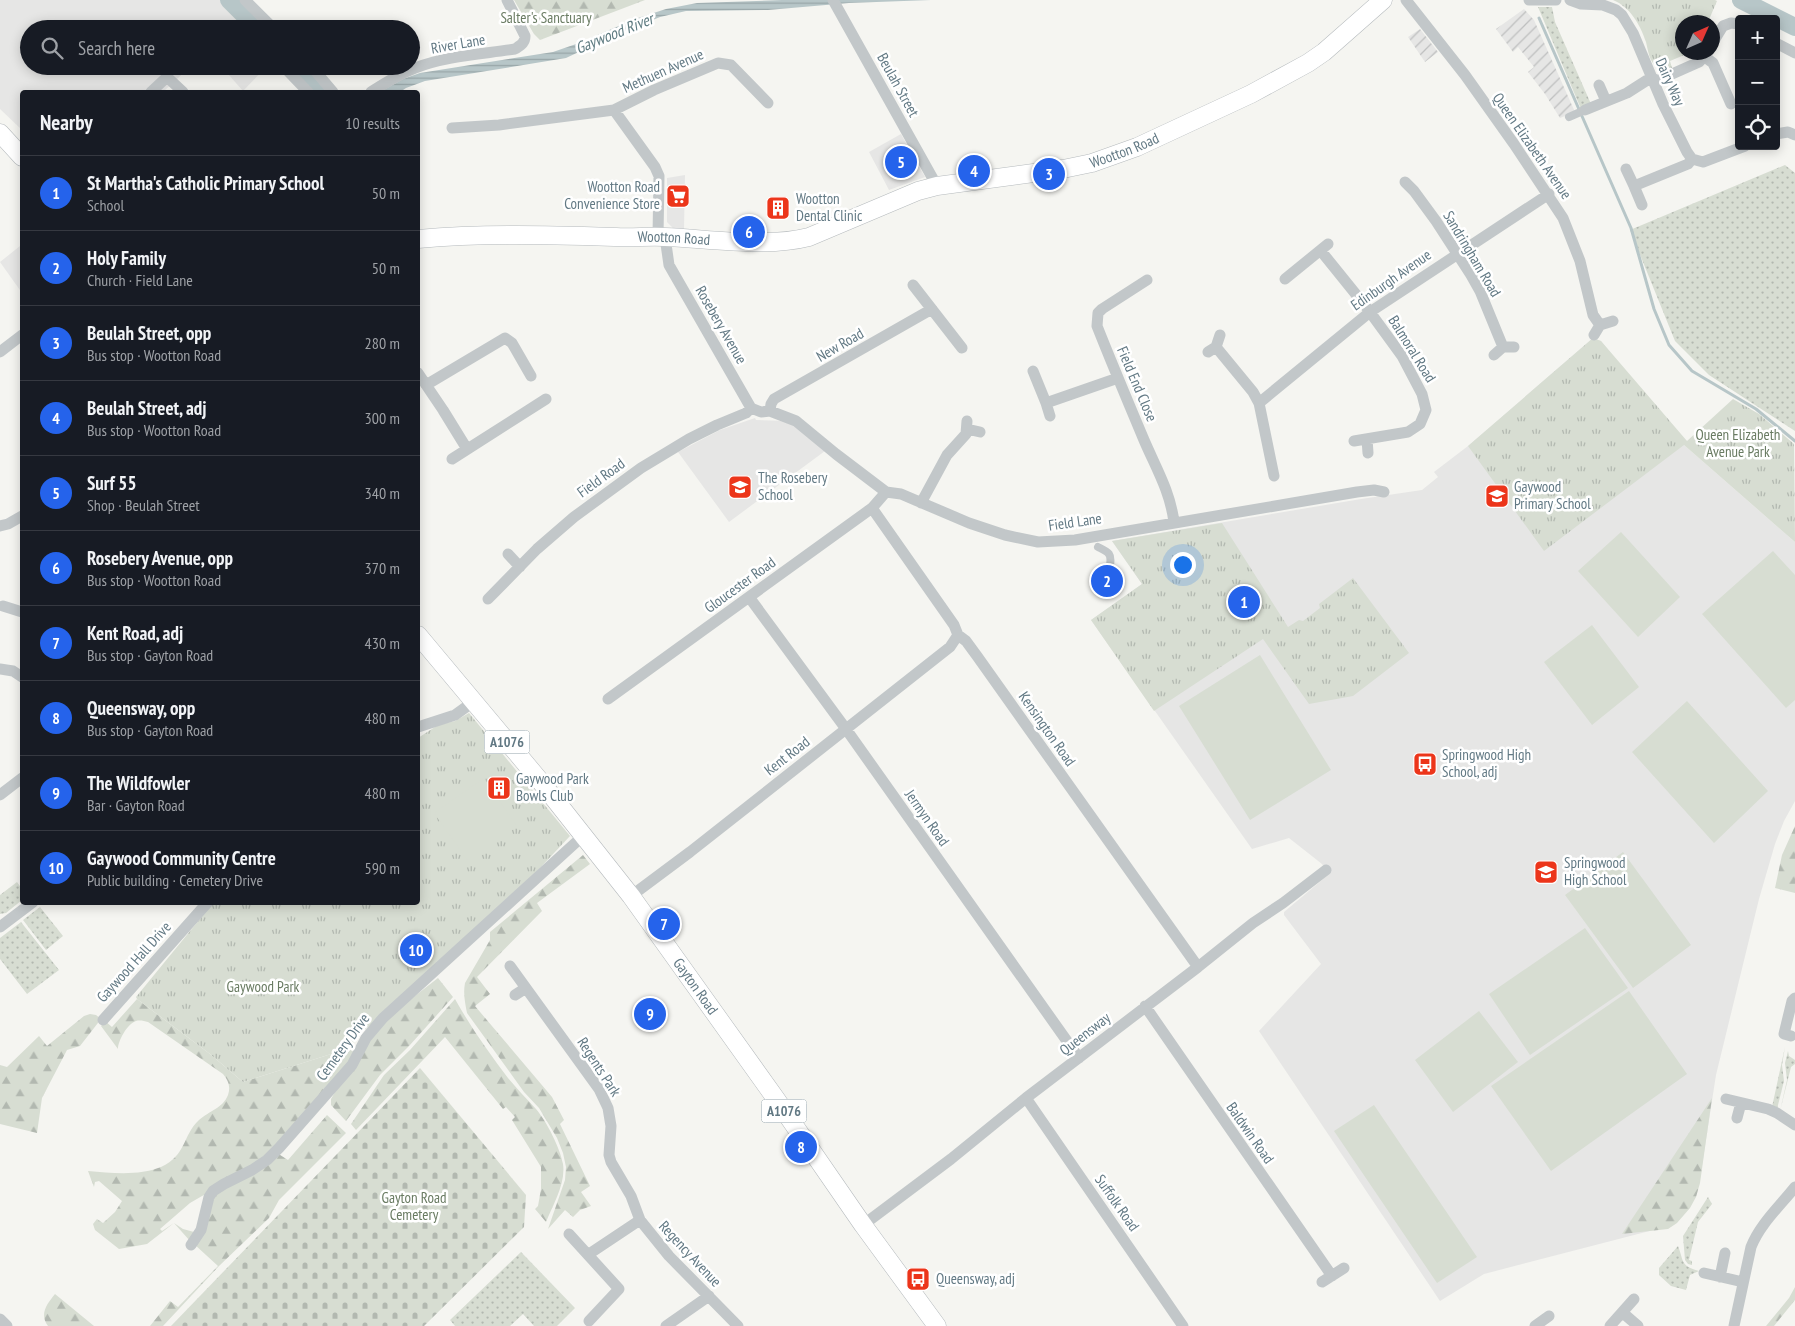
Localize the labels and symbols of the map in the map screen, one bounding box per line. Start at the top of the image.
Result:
water label: Gaywood River [572,7,658,58]
park label: Salter's Sanctuary [500,8,592,27]
north arrow [1675,15,1720,60]
street label: River Lane [429,29,486,58]
street label: Methuen Avenue [619,44,706,97]
street label: Beulah Street [873,49,924,120]
street label: Dairy Way [1651,55,1690,109]
street label: Queen Elizabeth Avenue [1489,89,1576,203]
street label: Wootton Road [1087,128,1162,172]
pin: 5 [885,143,917,181]
pin: 4 [958,152,990,190]
pin: 3 [1033,155,1065,193]
place label: Wootton Road Convenience Store [564,177,660,213]
supermarket icon: Wootton Road Convenience Store [665,183,691,209]
place label: Wootton Dental Clinic [796,189,863,225]
building icon: Wootton Dental Clinic [765,195,791,221]
street label: Sandringham Road [1439,207,1506,300]
pin: 6 [733,213,765,251]
street label: Wootton Road [637,227,711,249]
street label: Edinburgh Avenue [1347,245,1435,314]
street label: Rosebery Avenue [691,282,751,367]
street label: Balmoral Road [1384,312,1440,386]
street label: New Road [813,323,867,366]
street label: Field End Close [1113,343,1162,424]
park label: Queen Elizabeth Avenue Park [1696,425,1780,461]
street label: Field Road [573,454,628,501]
place label: The Rosebery School [758,468,828,504]
school or university icon: The Rosebery School [727,474,753,500]
place label: Gaywood Primary School [1514,477,1591,513]
school or university icon: Gaywood Primary School [1484,483,1510,509]
street label: Field Lane [1047,508,1103,535]
street label: Gloucester Road [700,552,779,617]
your location [1170,552,1196,578]
pin: 2 [1091,562,1123,600]
pin: 1 [1228,583,1260,621]
street label: Kensington Road [1015,688,1080,770]
road number: A1076 [484,730,530,754]
street label: Kent Road [760,732,813,779]
place label: Springwood High School, adj [1442,745,1531,781]
bus stop icon: Springwood High School, adj [1412,751,1438,777]
place label: Gaywood Park Bowls Club [516,769,589,805]
building icon: Gaywood Park Bowls Club [486,775,512,801]
street label: Jermyn Road [901,785,954,850]
place label: Springwood High School [1564,853,1627,889]
school or university icon: Springwood High School [1533,859,1559,885]
pin: 7 [648,905,680,943]
street label: Gaywood Hall Drive [92,917,175,1006]
pin: 10 [400,931,432,969]
street label: Gayton Road [669,954,723,1018]
park label: Gaywood Park [227,977,300,996]
pin: 9 [634,995,666,1033]
street label: Queensway [1056,1008,1114,1059]
street label: Cemetery Drive [312,1009,373,1084]
street label: Regents Park [573,1034,626,1100]
street label: Baldwin Road [1222,1098,1278,1167]
road number: A1076 [762,1100,806,1122]
pin: 8 [785,1128,817,1166]
street label: Suffolk Road [1091,1171,1144,1235]
park label: Gayton Road Cemetery [382,1188,446,1224]
street label: Regency Avenue [655,1217,726,1291]
bus stop icon: Queensway, adj [905,1266,931,1292]
place label: Queensway, adj [936,1269,1015,1288]

